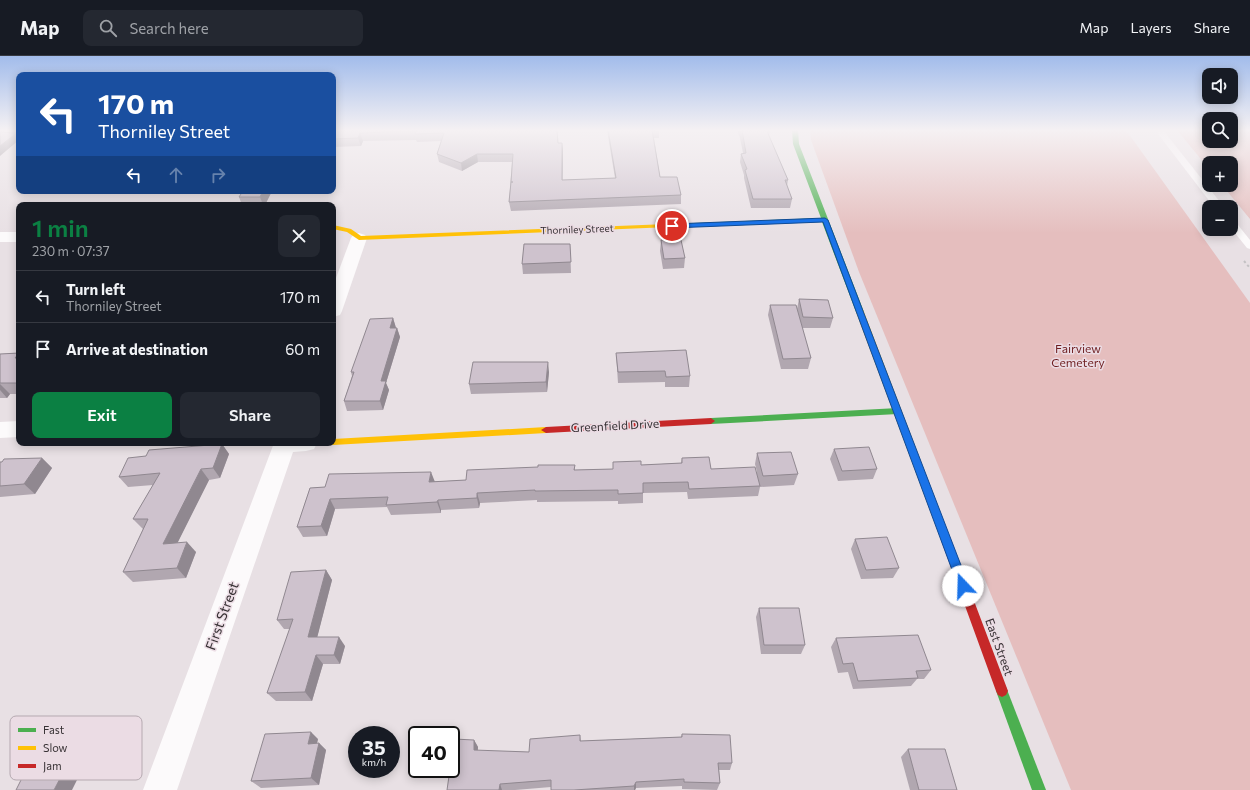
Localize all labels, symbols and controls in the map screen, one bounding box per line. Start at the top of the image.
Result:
search box [83,10,363,46]
text: Map [20,16,59,39]
icon: search [97,17,119,39]
text: Search here [129,19,209,37]
text: Map [1080,19,1108,36]
text: Layers [1130,19,1172,36]
text: Share [1194,19,1230,36]
map controls [1202,68,1238,236]
button: sound [1202,68,1238,104]
text: 170 m [98,86,174,120]
icon: left [32,88,84,140]
button: search [1202,112,1238,148]
text: Thorniley Street [98,120,230,142]
button: + [1202,156,1238,192]
icon: left [123,164,145,186]
icon: ahead [165,164,187,186]
icon: right [207,164,229,186]
button: − [1202,200,1238,236]
pin [655,209,689,243]
text: 1 min [32,213,89,242]
button: close [278,215,320,257]
icon: arrive [661,215,683,237]
street label: Thorniley Street [540,222,614,236]
text: 230 m · 07:37 [32,243,110,259]
text: Turn left [66,280,125,298]
icon: left [32,286,54,308]
text: 170 m [280,288,320,306]
text: Thorniley Street [66,298,162,314]
icon: arrive [32,338,54,360]
text: Arrive at destination [66,340,208,358]
text: 60 m [285,340,320,358]
park label: Fairview Cemetery [1051,341,1105,369]
button: Exit [32,392,172,438]
button: Share [180,392,320,438]
street label: Greenfield Drive [570,416,659,434]
position arrow [942,565,984,607]
street label: First Street [201,579,242,652]
street label: East Street [983,616,1017,677]
legend [10,716,142,780]
text: Fast [43,723,65,736]
speed limit sign: 40 [408,726,460,778]
text: 35 [362,735,386,759]
text: Slow [43,741,68,754]
text: km/h [362,756,386,768]
text: Jam [43,759,62,773]

